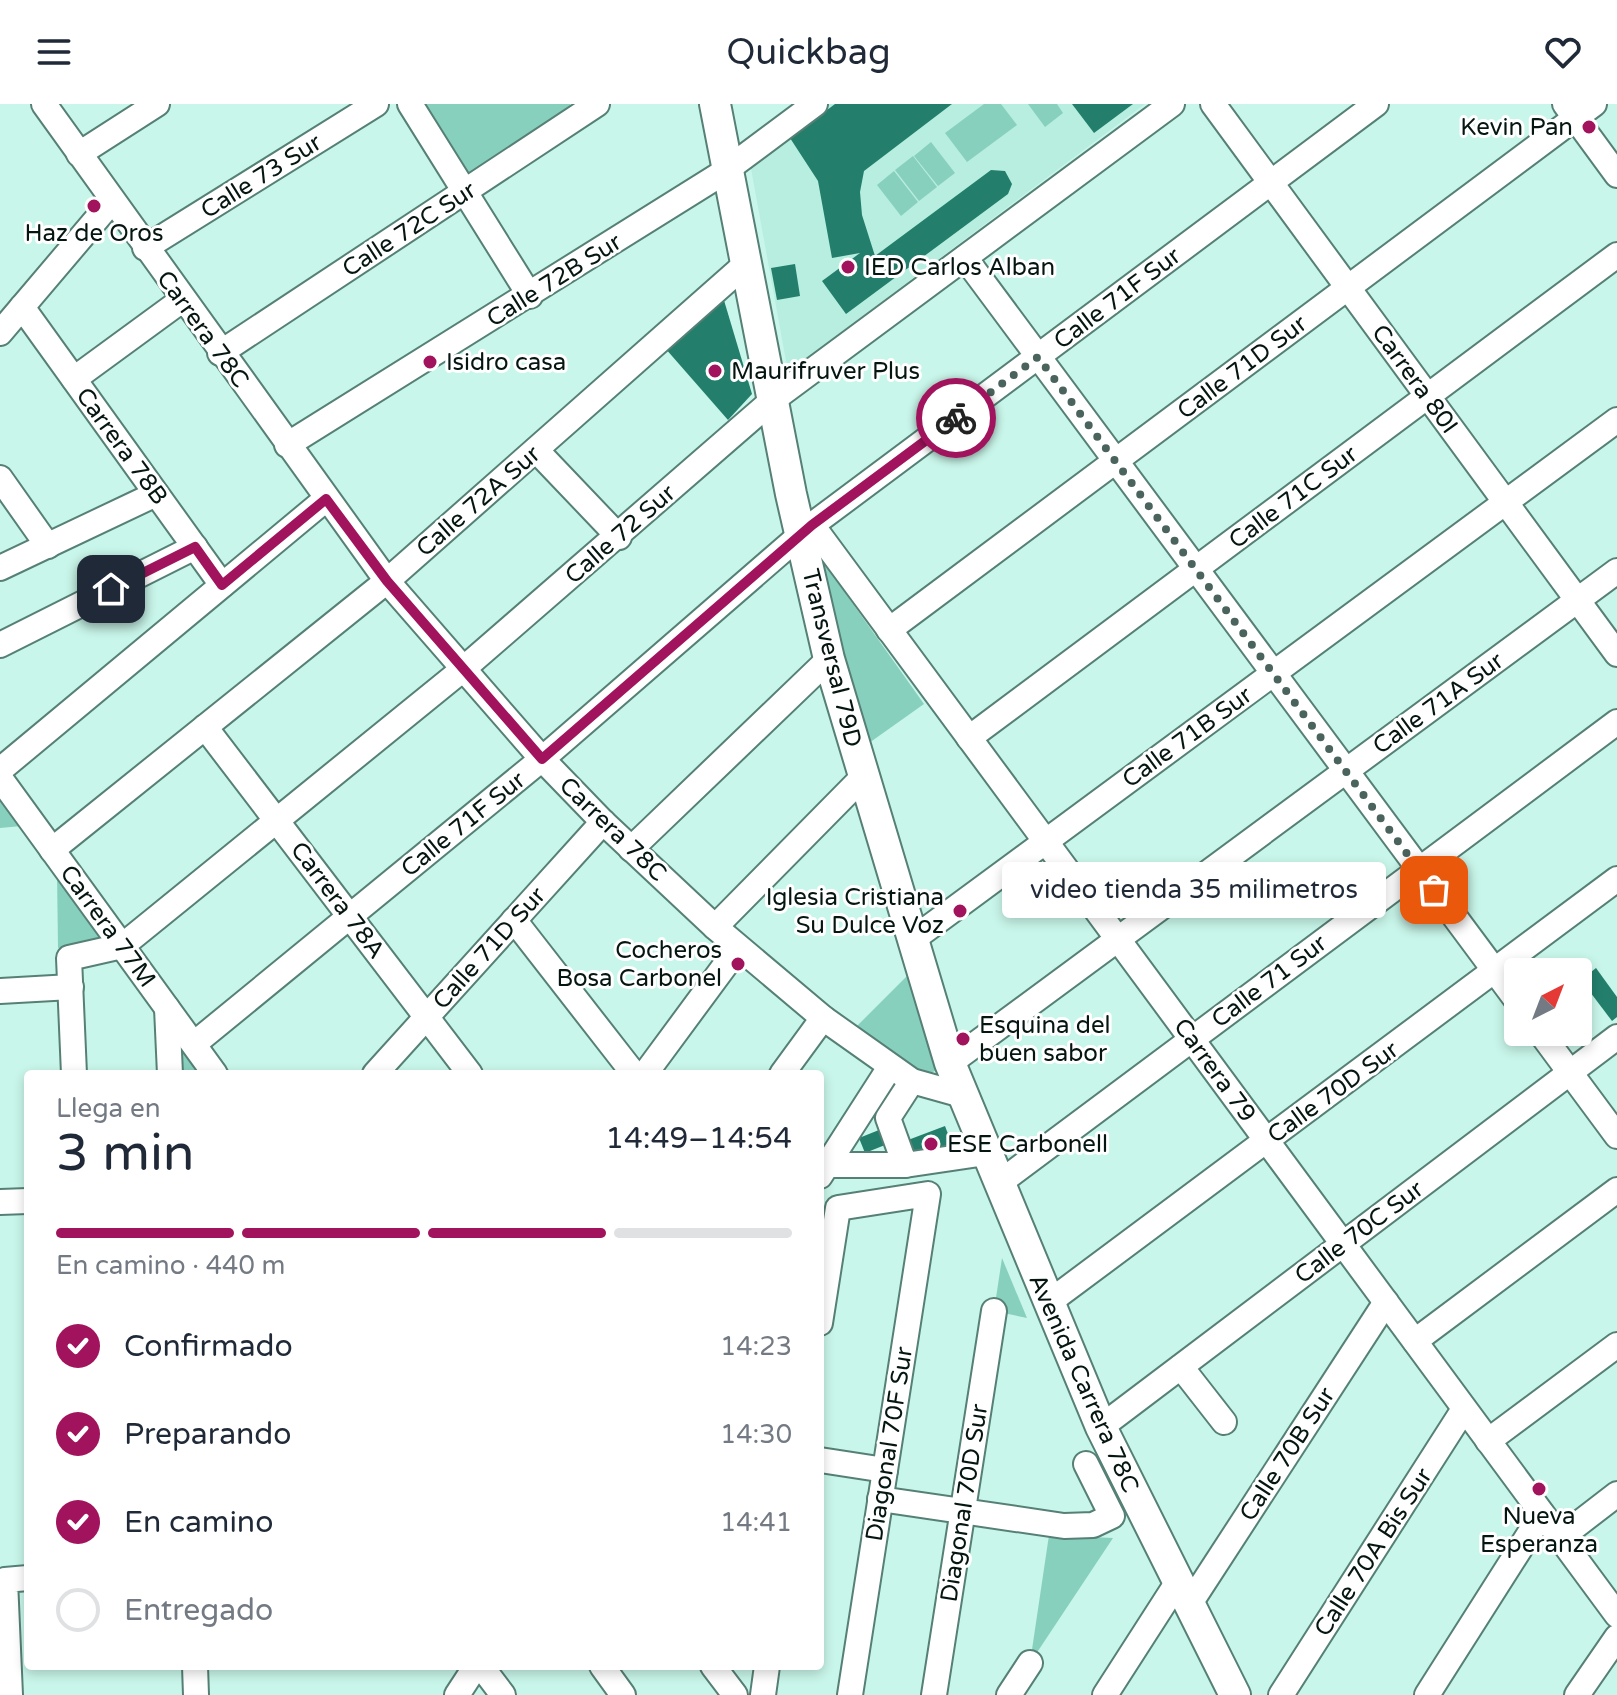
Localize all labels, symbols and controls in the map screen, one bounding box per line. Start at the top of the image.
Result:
icon: menu [32,30,76,74]
icon: heart [1541,30,1585,74]
text: Quickbag [726,31,891,74]
place label: Kevin Pan [1460,113,1573,142]
marker: Kevin Pan [1580,118,1598,136]
street label: Calle 73 Sur [196,127,328,225]
street label: Calle 72C Sur [337,175,482,283]
marker: Haz de Oros [85,197,103,215]
place label: Haz de Oros [25,219,163,248]
street label: Calle 72B Sur [482,227,628,333]
street label: Calle 71F Sur [1048,241,1187,356]
place label: IED Carlos Alban [864,253,1055,282]
marker: IED Carlos Alban [839,258,857,276]
street label: Carrera 78C [150,265,255,393]
street label: Calle 71D Sur [1172,309,1313,426]
street label: Carrera 80I [1365,319,1464,439]
place label: Isidro casa [446,348,566,377]
marker: Isidro casa [421,353,439,371]
place label: Maurifruver Plus [731,357,920,386]
marker: Maurifruver Plus [706,362,724,380]
courier [916,378,996,458]
street label: Carrera 78B [69,382,174,510]
icon: bike [934,396,978,440]
street label: Calle 72A Sur [410,439,547,563]
street label: Calle 71C Sur [1223,439,1364,555]
street label: Calle 72 Sur [559,478,682,590]
pin [77,555,145,623]
street label: Transversal 79D [795,566,868,750]
icon: home [89,567,133,611]
street label: Calle 71A Sur [1367,646,1510,761]
street label: Calle 71B Sur [1117,680,1258,794]
street label: Calle 71F Sur [395,765,532,883]
street label: Carrera 78C [553,771,672,888]
street label: Carrera 78A [284,836,391,964]
pin [1400,856,1468,924]
street label: Carrera 77M [54,860,162,993]
callout: video tienda 35 milimetros [1002,862,1386,918]
icon: bag [1412,868,1456,912]
text: video tienda 35 milimetros [1030,874,1358,905]
street label: Calle 71D Sur [427,881,552,1016]
place label: Iglesia Cristiana Su Dulce Voz [766,883,944,940]
marker: Iglesia Cristiana Su Dulce Voz [951,902,969,920]
street label: Calle 71 Sur [1206,928,1333,1034]
place label: Cocheros Bosa Carbonel [556,936,722,993]
marker: Cocheros Bosa Carbonel [729,955,747,973]
north arrow [1504,958,1592,1046]
map controls [1504,958,1592,1046]
place label: Esquina del buen sabor [979,1011,1110,1068]
street label: Carrera 79 [1167,1013,1262,1128]
marker: Esquina del buen sabor [954,1030,972,1048]
street label: Calle 70D Sur [1262,1035,1405,1150]
text: Llega en [56,1093,161,1124]
text: 14:49–14:54 [605,1120,792,1157]
text: 3 min [56,1122,195,1185]
place label: ESE Carbonell [947,1130,1108,1159]
marker: ESE Carbonell [922,1135,940,1153]
street label: Calle 70C Sur [1289,1174,1430,1290]
text: En camino · 440 m [56,1250,285,1281]
street label: Avenida Carrera 78C [1022,1269,1145,1497]
icon: check [56,1324,100,1368]
text: Confirmado [124,1328,293,1365]
text: 14:23 [720,1331,792,1362]
street label: Diagonal 70F Sur [860,1344,919,1543]
street label: Calle 70B Sur [1234,1381,1342,1526]
street label: Diagonal 70D Sur [935,1401,995,1604]
icon: check [56,1412,100,1456]
text: Preparando [124,1416,292,1453]
text: 14:30 [720,1419,792,1450]
street label: Calle 70A Bis Sur [1308,1462,1439,1642]
marker: Nueva Esperanza [1530,1480,1548,1498]
icon: check [56,1500,100,1544]
place label: Nueva Esperanza [1480,1502,1598,1559]
text: En camino [124,1504,273,1541]
text: 14:41 [720,1507,792,1538]
text: Entregado [124,1592,273,1629]

